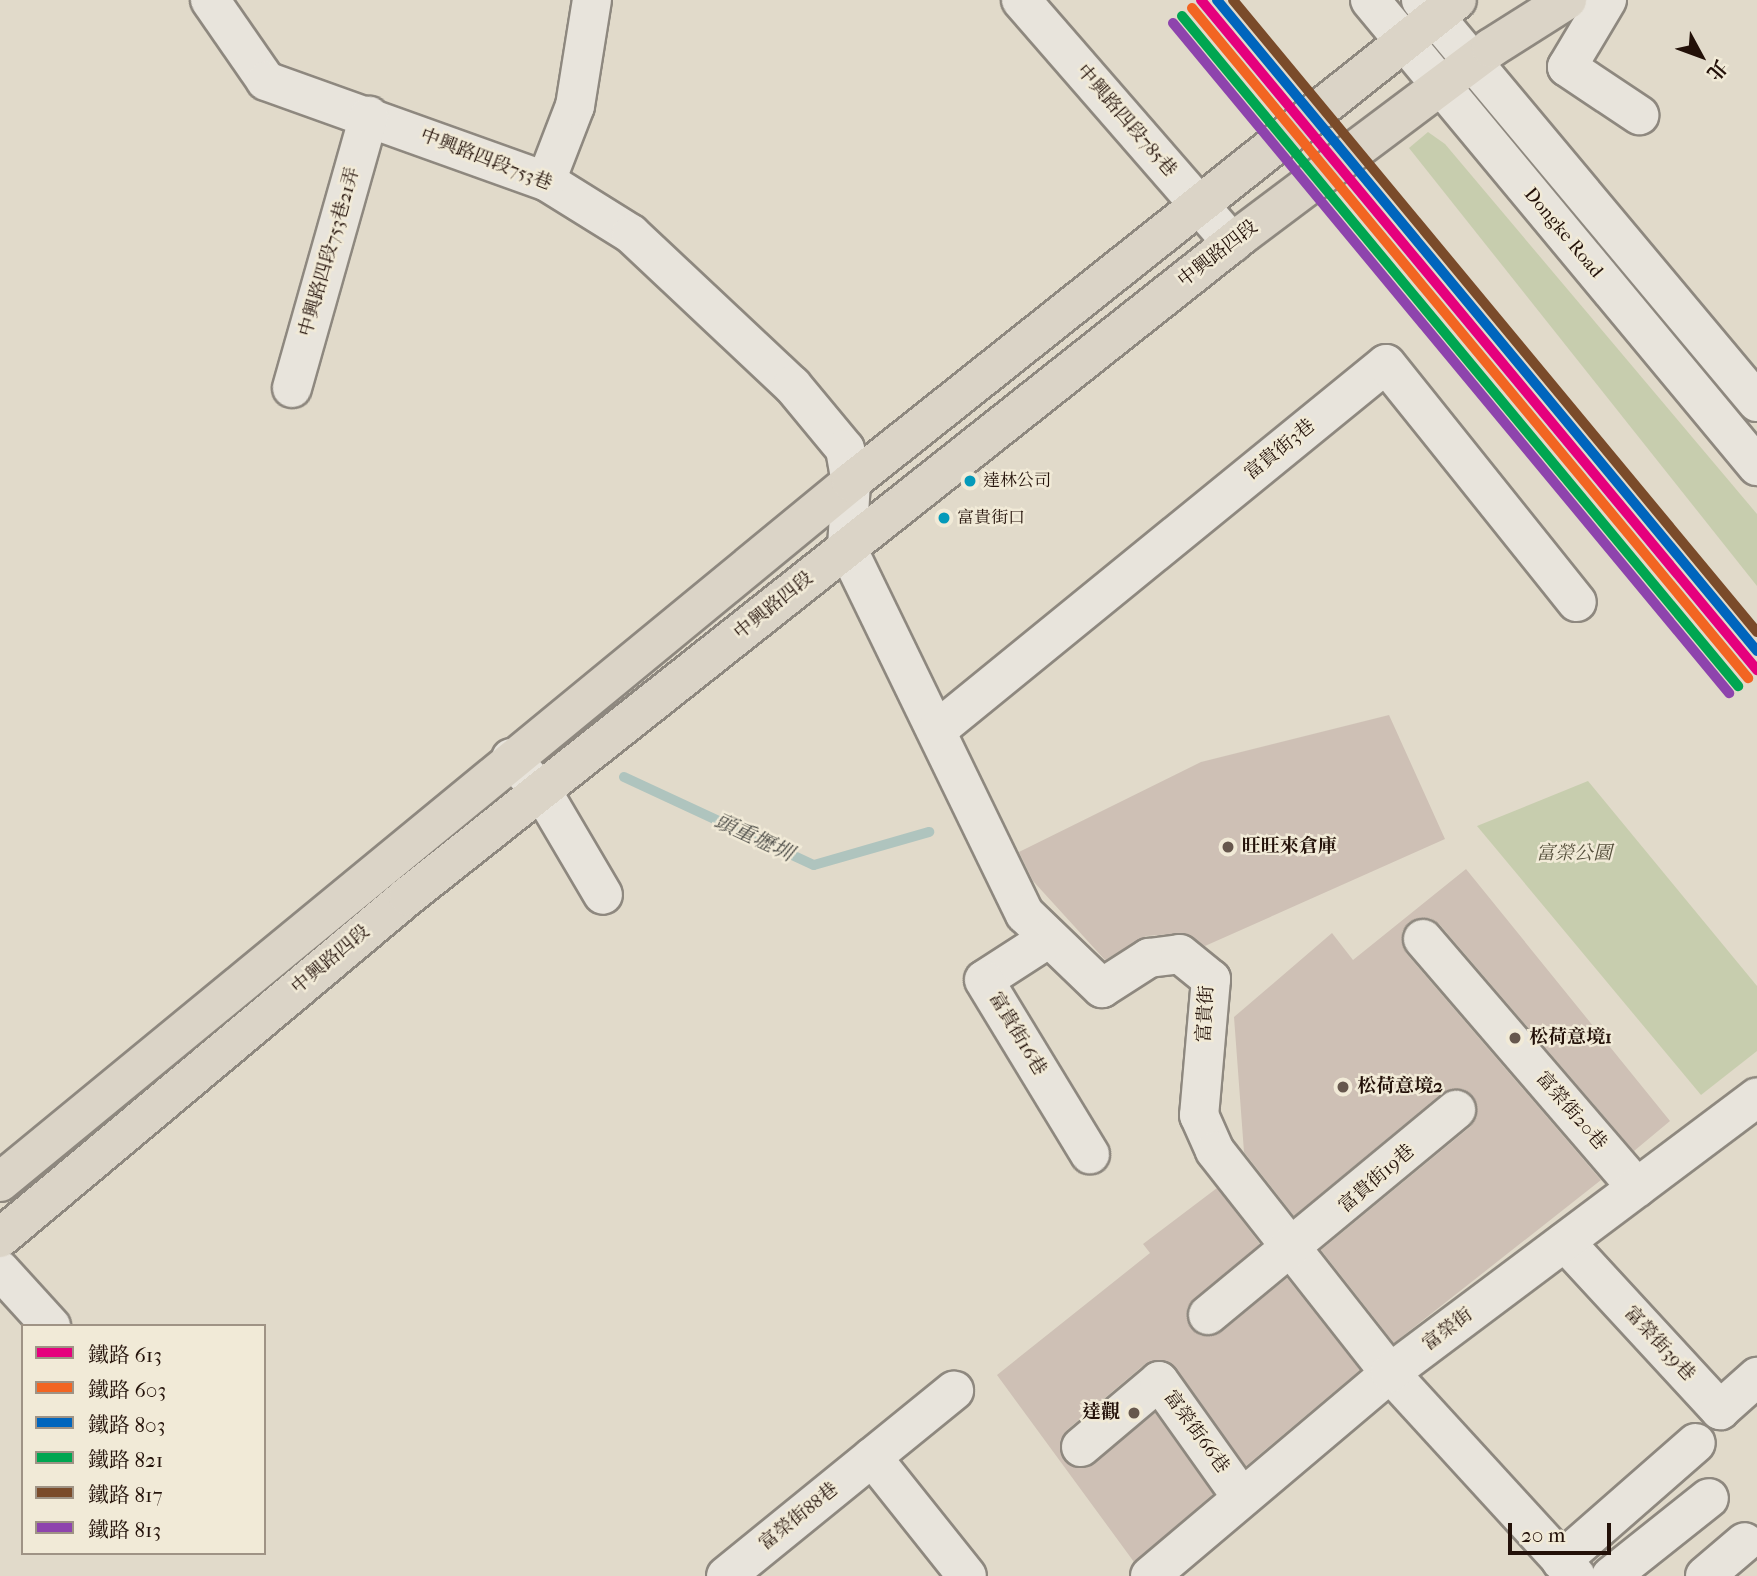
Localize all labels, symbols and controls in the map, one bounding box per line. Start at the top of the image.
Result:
north arrow [1666,21,1736,91]
text: 北 [1702,55,1731,84]
street label: 中興路四段785巷 [1071,60,1181,182]
street label: 中興路四段753巷 [417,124,555,196]
street label: 中興路四段753巷21弄 [295,165,365,339]
street label: Dongke Road [1519,183,1607,283]
street label: 中興路四段 [1174,216,1262,292]
street label: 富貴街3巷 [1240,415,1320,485]
place label: 達林公司 [983,471,1051,491]
marker: 達林公司 [963,474,977,488]
place label: 富貴街口 [957,508,1025,528]
marker: 富貴街口 [937,511,951,525]
street label: 中興路四段 [730,567,818,645]
water label: 頭重壢圳 [711,808,797,866]
place label: 旺旺來倉庫 [1242,836,1337,858]
marker: 旺旺來倉庫 [1220,839,1236,855]
park label: 富榮公園 [1536,843,1612,865]
street label: 中興路四段 [287,921,375,999]
street label: 富貴街 [1193,985,1219,1043]
street label: 富貴街16巷 [983,988,1051,1080]
place label: 松荷意境1 [1529,1027,1612,1049]
marker: 松荷意境1 [1507,1030,1523,1046]
street label: 富榮街20巷 [1531,1067,1611,1155]
place label: 松荷意境2 [1357,1076,1443,1098]
marker: 松荷意境2 [1335,1079,1351,1095]
street label: 富貴街19巷 [1335,1140,1419,1218]
street label: 富榮街39巷 [1619,1302,1699,1386]
street label: 富榮街 [1418,1304,1478,1356]
legend [21,1324,266,1555]
text: 鐵路 613 [88,1343,162,1367]
text: 鐵路 603 [88,1378,166,1402]
street label: 富榮街66巷 [1158,1386,1234,1478]
place label: 達觀 [1082,1402,1120,1424]
marker: 達觀 [1126,1405,1142,1421]
text: 鐵路 803 [88,1413,165,1437]
text: 鐵路 821 [88,1448,163,1472]
street label: 富榮街88巷 [755,1478,843,1556]
text: 鐵路 817 [88,1483,163,1507]
scale bar [1512,1510,1615,1554]
text: 鐵路 813 [88,1518,161,1542]
text: 20 m [1521,1523,1565,1547]

